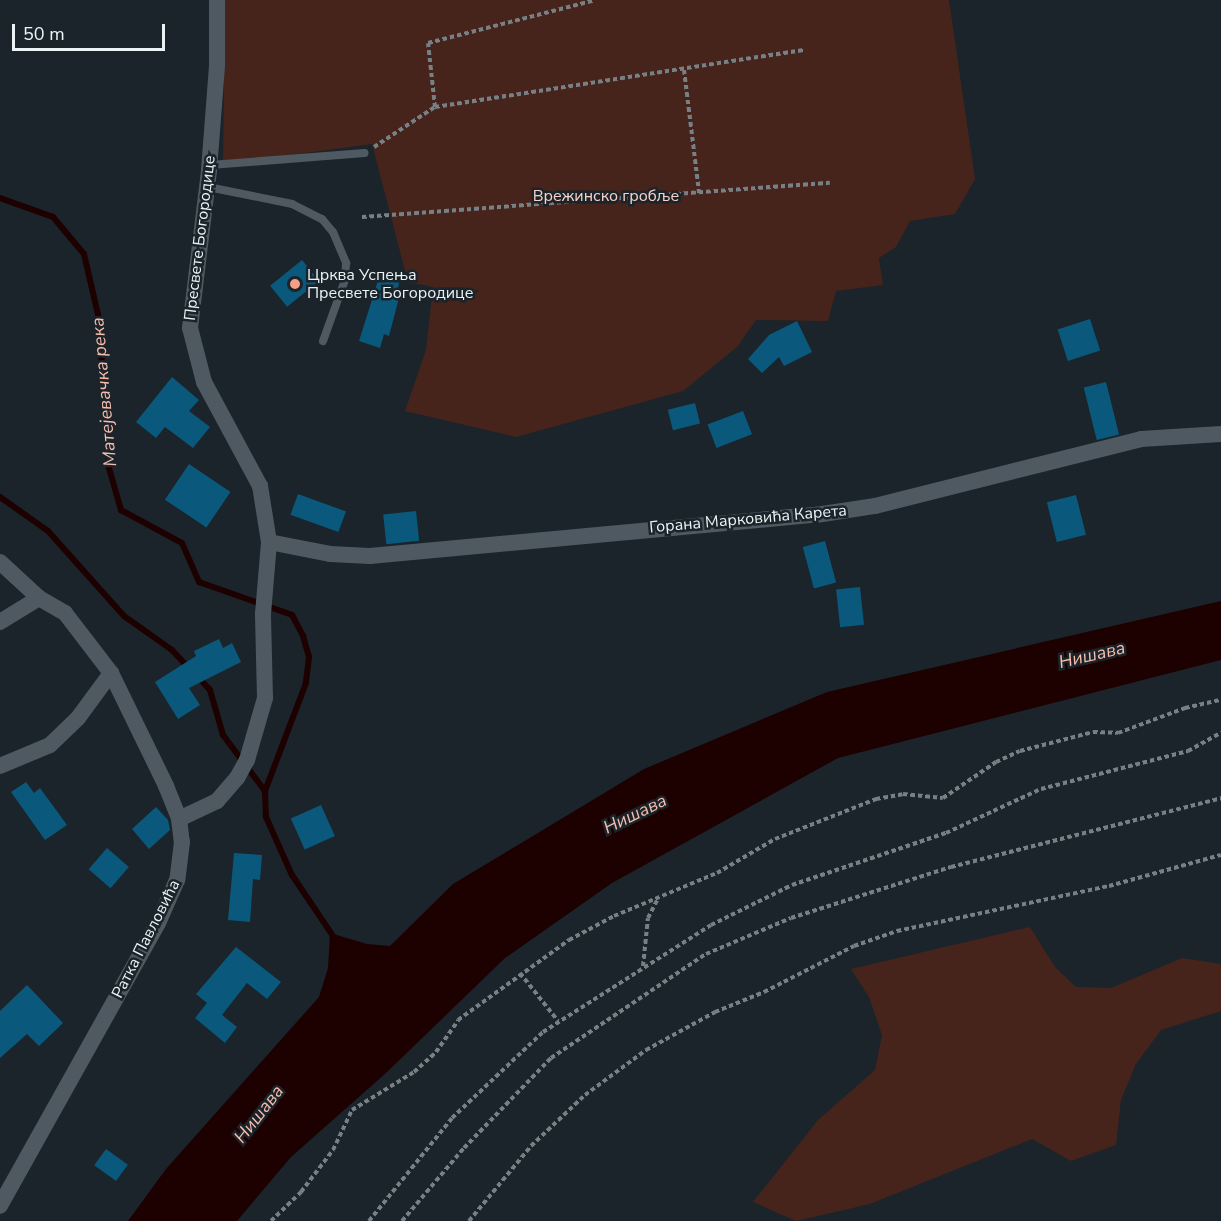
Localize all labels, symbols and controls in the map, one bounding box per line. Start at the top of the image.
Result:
scale bar [15,12,168,50]
text: 50 m [23,22,65,46]
street label: Пресвете Богородице [180,154,220,322]
park label: Врежинско гробље [533,186,679,206]
place label: Црква Успења Пресвете Богородице [307,265,473,303]
marker: Црква Успења Пресвете Богородице [288,277,302,291]
water label: Матејевачка река [87,316,121,468]
street label: Горана Марковића Карета [648,501,848,537]
water label: Нишава [1057,637,1127,673]
water label: Нишава [600,789,670,839]
street label: Ратка Павловића [108,877,184,1001]
water label: Нишава [230,1081,288,1147]

